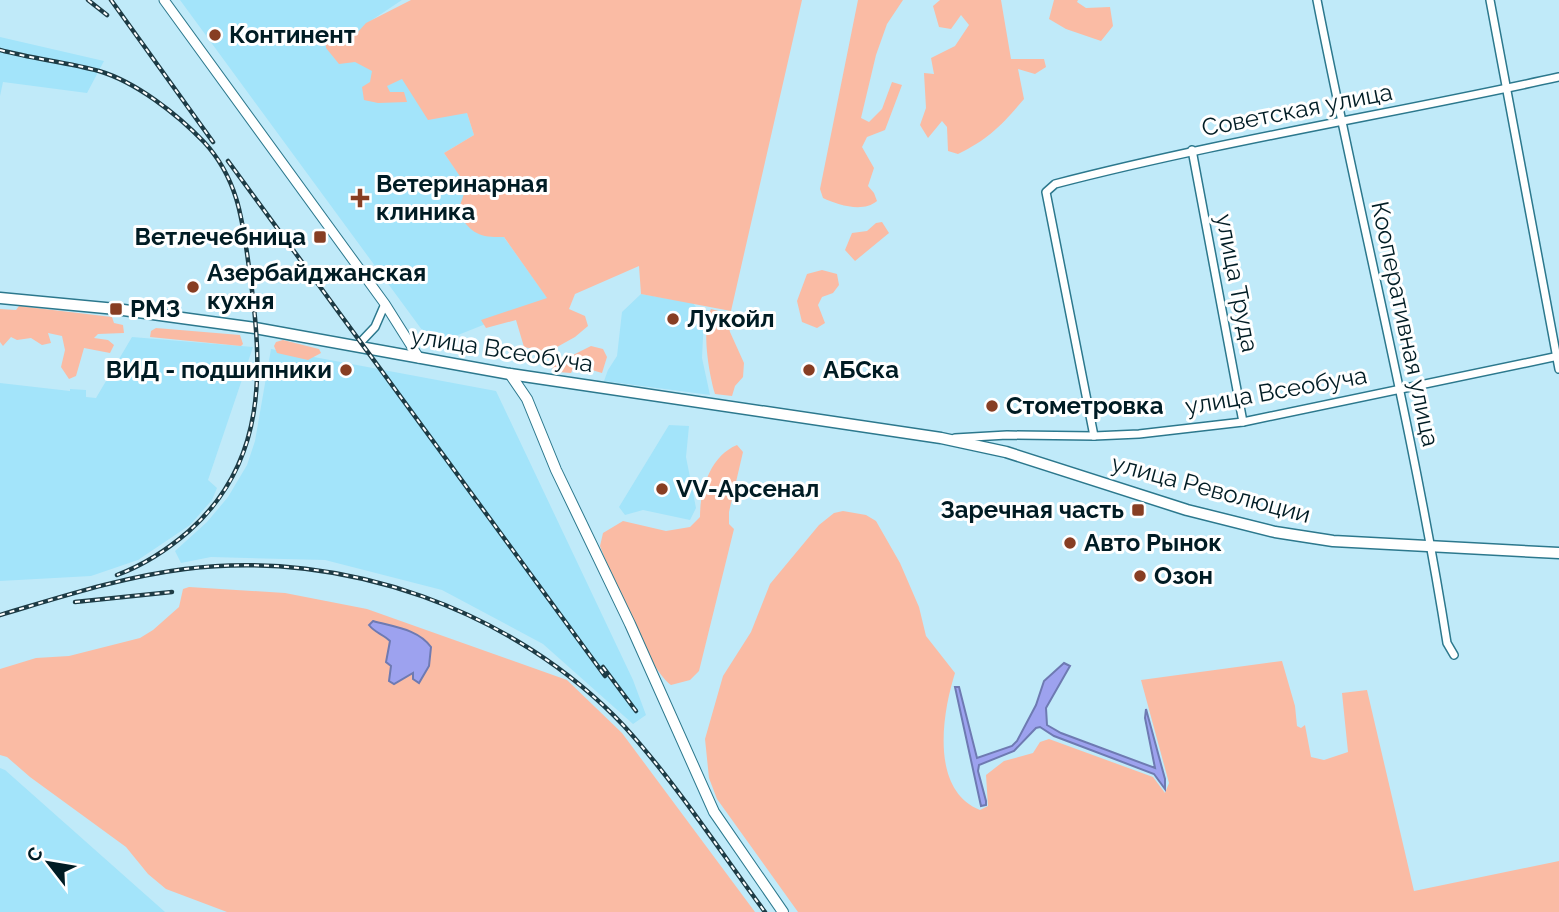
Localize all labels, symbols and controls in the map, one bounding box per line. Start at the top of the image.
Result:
place label: Континент [229,20,356,49]
marker: Континент [207,27,223,43]
street label: Советская улица [1199,77,1395,142]
place label: Ветеринарная клиника [376,169,548,226]
marker: Ветеринарная клиника [350,188,370,208]
street label: Кооперативная улица [1365,199,1446,449]
street label: улица Труда [1210,211,1265,354]
place label: Ветлечебница [135,222,306,251]
marker: Ветлечебница [312,229,328,245]
place label: Азербайджанская кухня [207,258,426,315]
marker: Азербайджанская кухня [185,279,201,295]
place label: РМЗ [130,294,180,323]
marker: РМЗ [108,301,124,317]
place label: Лукойл [687,304,775,333]
marker: Лукойл [665,311,681,327]
street label: улица Всеобуча [409,321,595,378]
place label: ВИД - подшипники [106,355,332,384]
place label: АБСка [823,355,899,384]
street label: улица Всеобуча [1183,360,1369,421]
marker: ВИД - подшипники [338,362,354,378]
marker: АБСка [801,362,817,378]
place label: Стометровка [1006,391,1164,420]
marker: Стометровка [984,398,1000,414]
street label: улица Революции [1108,448,1314,529]
place label: VV-Арсенал [676,474,819,503]
marker: VV-Арсенал [654,481,670,497]
place label: Заречная часть [940,495,1124,524]
marker: Заречная часть [1130,502,1146,518]
place label: Авто Рынок [1084,528,1222,557]
marker: Авто Рынок [1062,535,1078,551]
place label: Озон [1154,561,1213,590]
marker: Озон [1132,568,1148,584]
north arrow [14,828,84,898]
text: С [22,843,47,866]

